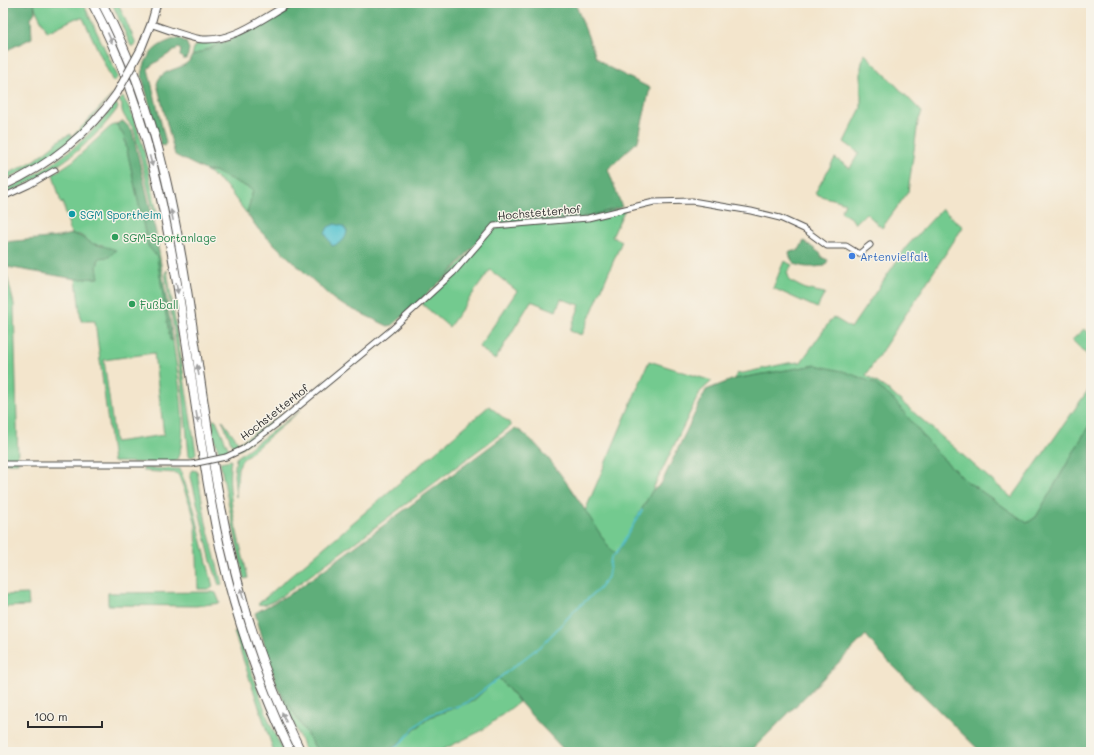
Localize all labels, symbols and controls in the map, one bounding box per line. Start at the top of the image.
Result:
one-way arrow [106,32,113,44]
one-way arrow [148,155,154,167]
street label: Hochstetterhof [497,201,582,223]
place label: SGM Sportheim [80,207,162,222]
one-way arrow [169,208,175,221]
marker: SGM Sportheim [67,209,77,219]
place label: SGM-Sportanlage [123,230,217,245]
marker: SGM-Sportanlage [110,232,120,242]
place label: Artenvielfalt [860,249,929,264]
marker: Artenvielfalt [847,251,857,261]
one-way arrow [174,282,180,294]
place label: Fußball [140,297,179,312]
marker: Fußball [127,299,137,309]
one-way arrow [195,364,201,376]
street label: Hochstetterhof [237,380,312,443]
one-way arrow [194,411,200,423]
one-way arrow [238,588,244,600]
scale bar [28,703,102,729]
text: 100 m [34,708,68,724]
one-way arrow [281,711,287,722]

